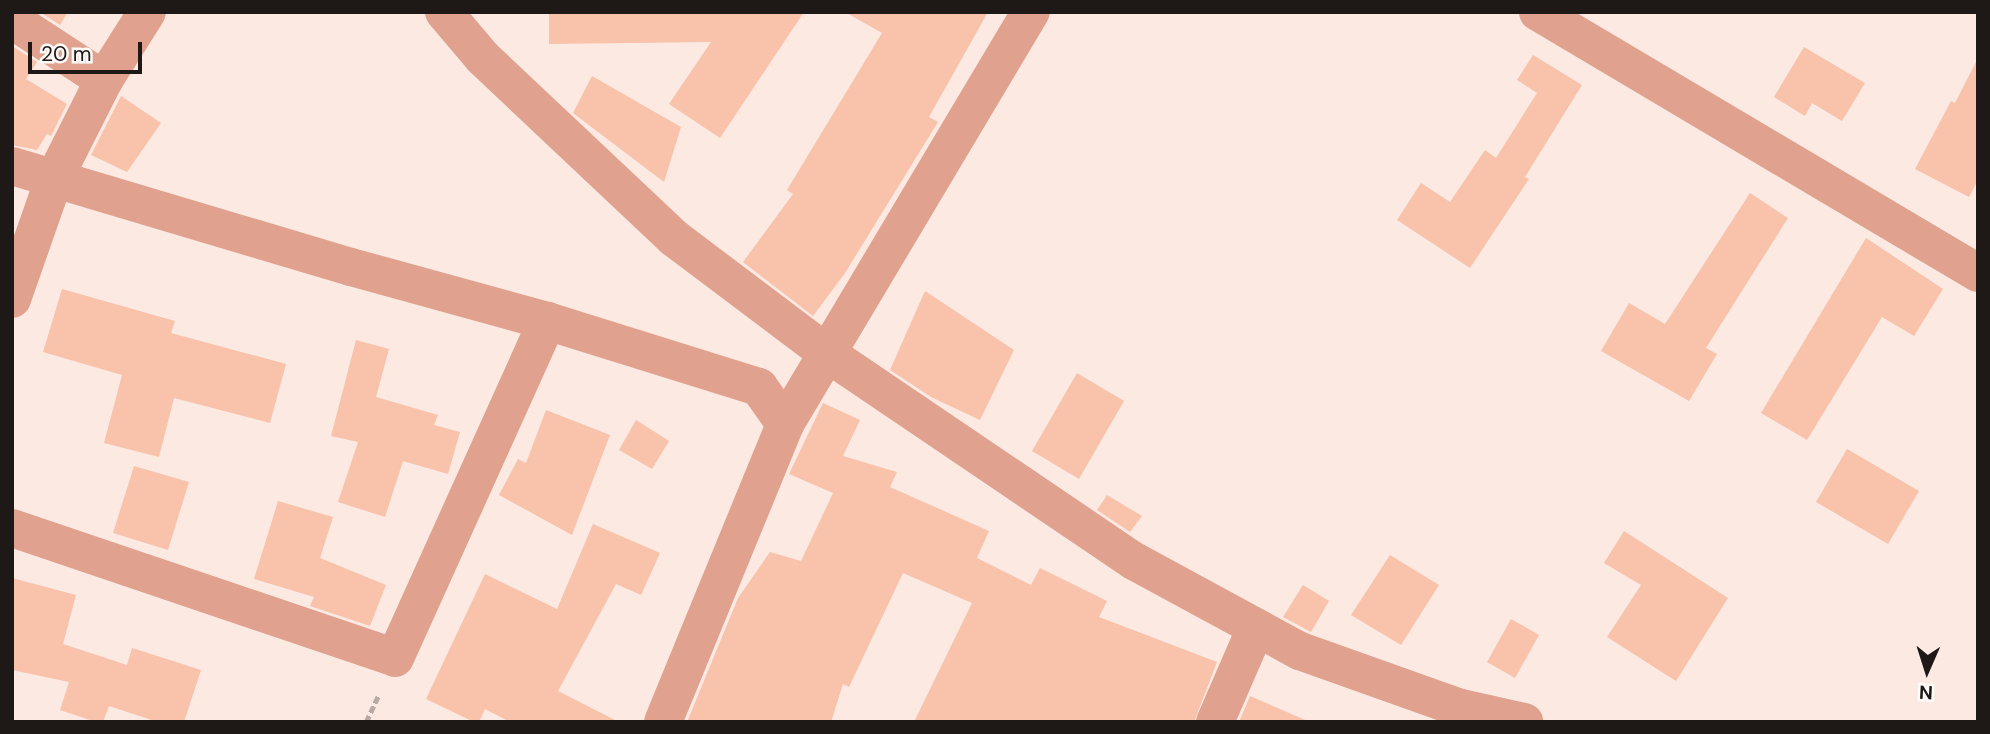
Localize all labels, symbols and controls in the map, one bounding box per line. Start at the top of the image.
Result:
scale bar [32,28,145,72]
text: 20 m [41,40,92,68]
north arrow [1892,636,1962,706]
text: N [1918,680,1933,705]

